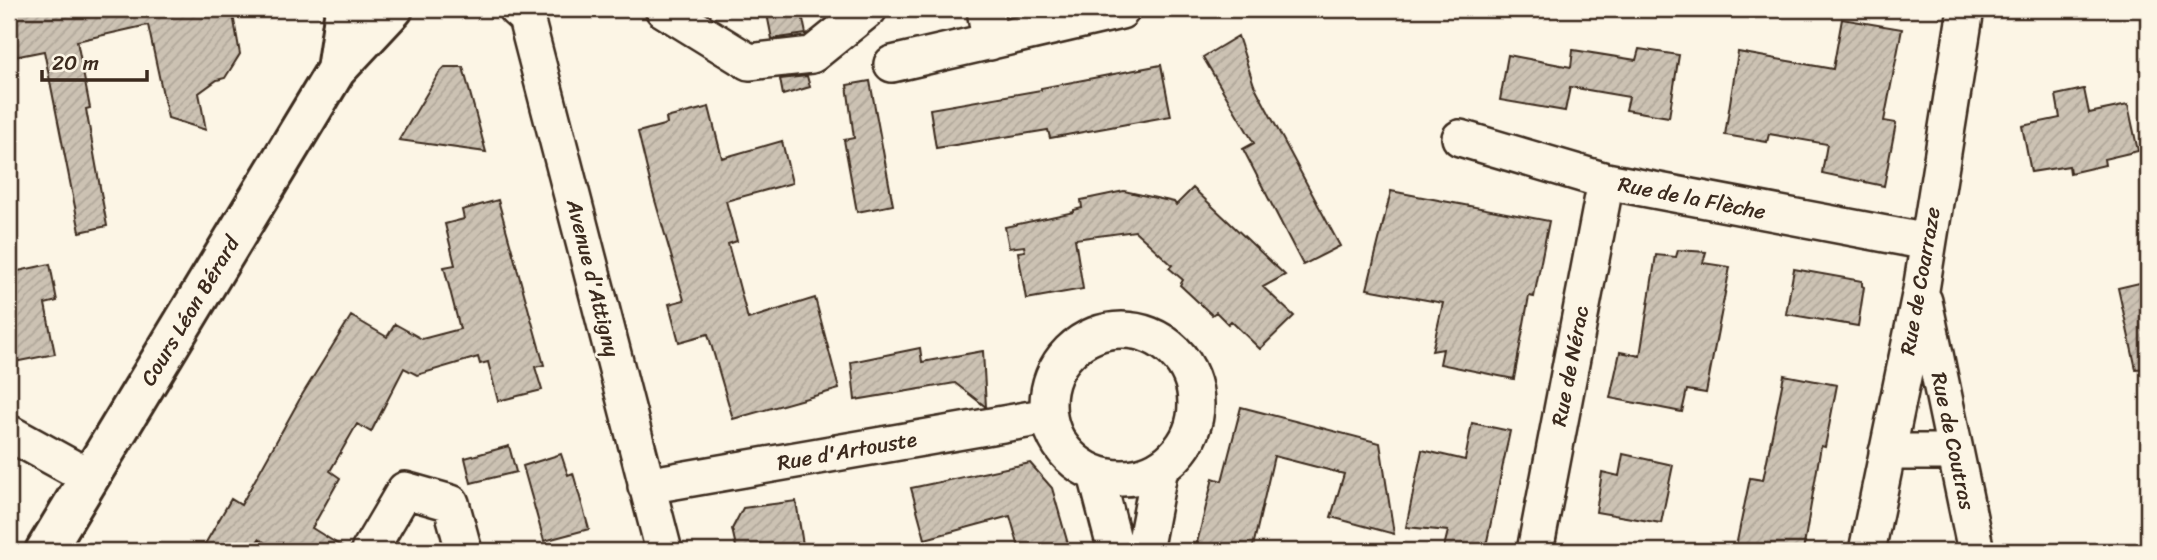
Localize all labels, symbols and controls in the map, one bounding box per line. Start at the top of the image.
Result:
scale bar [42,38,147,82]
text: 20 m [52,44,99,82]
street label: Rue de la Flèche [1615,165,1769,231]
street label: Avenue d'Attigny [555,194,631,361]
street label: Rue de Coarraze [1888,204,1952,358]
street label: Cours Léon Bérard [130,227,251,393]
street label: Rue de Nérac [1540,302,1600,429]
street label: Rue de Coutras [1920,369,1986,514]
street label: Rue d'Artouste [774,420,920,482]

